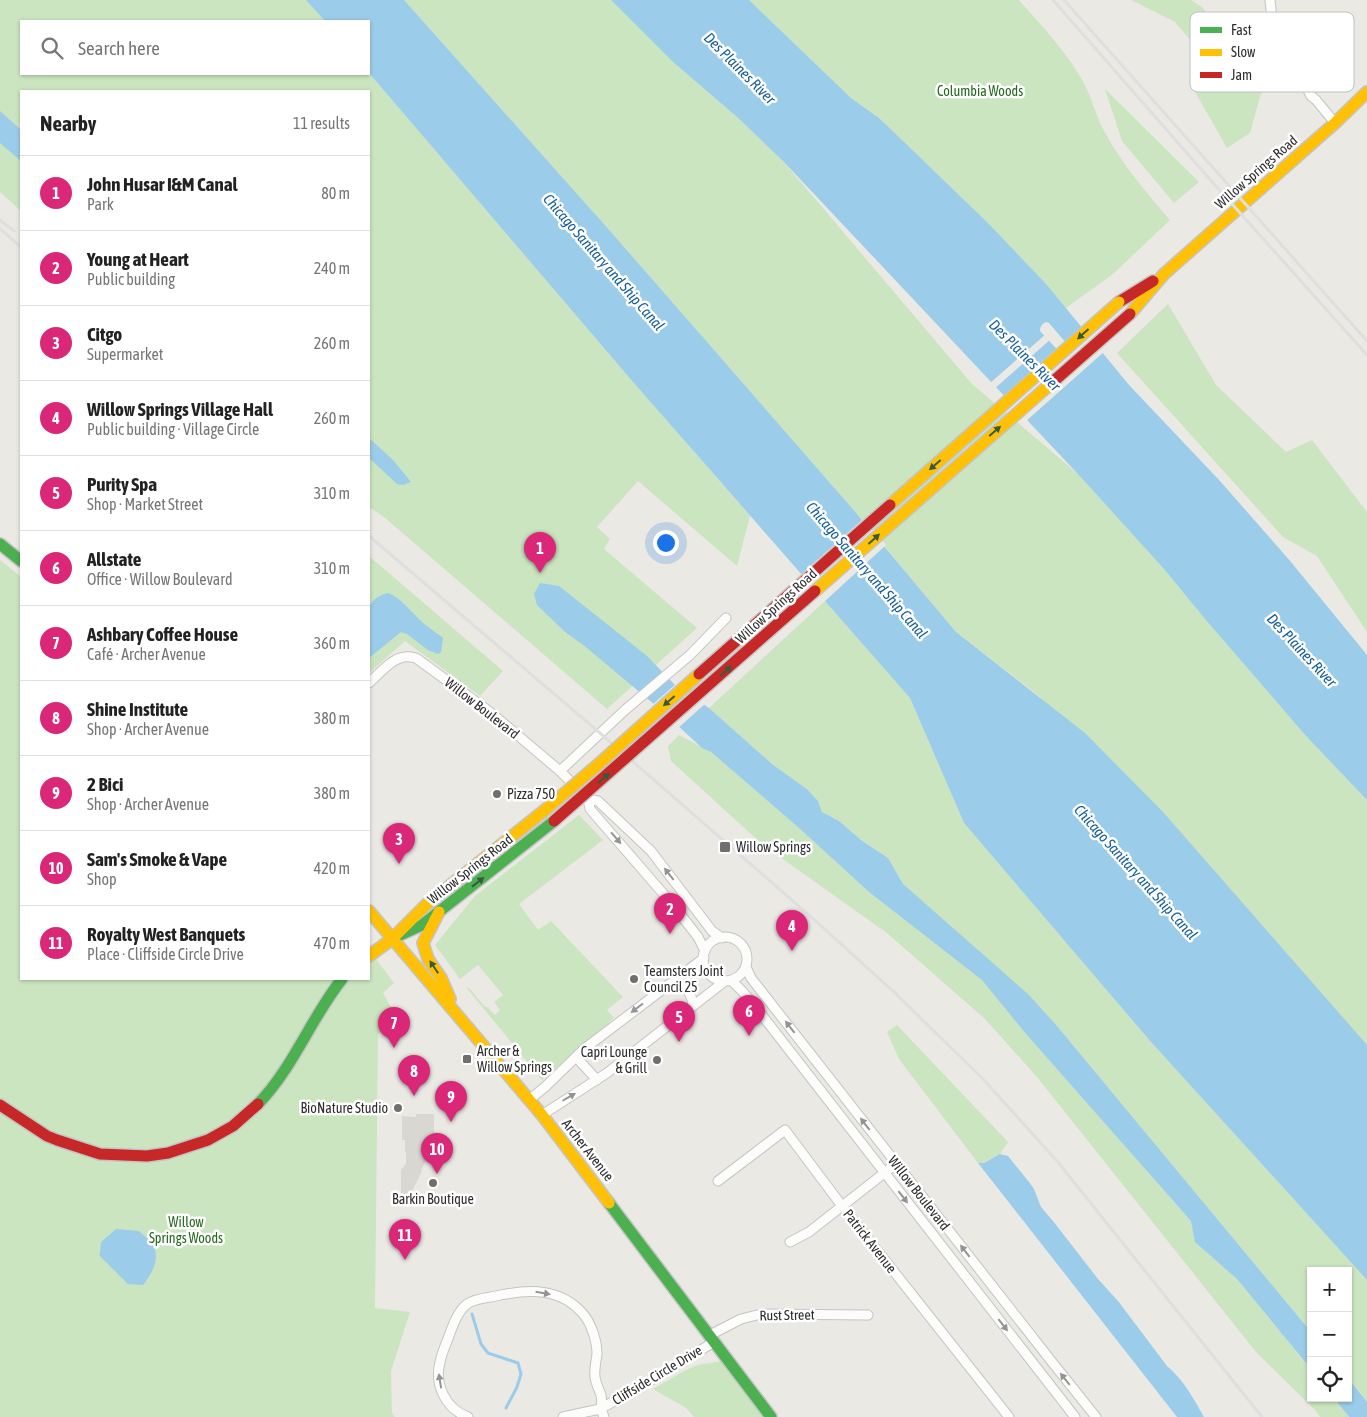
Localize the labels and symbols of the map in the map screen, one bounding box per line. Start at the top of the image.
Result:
legend [1190,12,1354,92]
text: Fast [1231,22,1252,38]
water label: Des Plaines River [701,29,780,108]
text: Slow [1231,44,1256,60]
text: Jam [1231,67,1252,83]
park label: Columbia Woods [937,83,1023,99]
street label: Willow Springs Road [1212,132,1300,212]
water label: Chicago Sanitary and Ship Canal [540,190,668,334]
water label: Des Plaines River [986,316,1065,395]
one-way arrow [1077,328,1089,340]
one-way arrow [988,426,1001,437]
one-way arrow [929,460,942,471]
water label: Chicago Sanitary and Ship Canal [803,498,931,642]
your location [653,530,679,556]
pin: 1 [524,532,556,573]
one-way arrow [867,534,880,545]
street label: Willow Springs Road [732,565,820,647]
water label: Des Plaines River [1264,610,1341,690]
one-way arrow [719,665,732,676]
street label: Willow Boulevard [442,674,522,742]
one-way arrow [663,695,676,706]
one-way arrow [598,773,610,784]
place label: Pizza 750 [507,786,555,802]
marker: Pizza 750 [491,788,503,800]
water label: Chicago Sanitary and Ship Canal [1071,801,1201,943]
pin: 3 [383,823,415,864]
street label: Willow Springs Road [424,831,516,907]
one-way arrow [610,832,621,844]
place label: Willow Springs [736,839,811,855]
marker: Willow Springs [718,840,732,854]
one-way arrow [663,868,674,881]
one-way arrow [471,876,484,887]
pin: 2 [654,893,686,934]
pin: 4 [776,910,808,951]
one-way arrow [429,961,439,974]
place label: Teamsters Joint Council 25 [644,963,724,995]
marker: Teamsters Joint Council 25 [628,973,640,985]
pin: 6 [733,995,765,1036]
pin: 5 [663,1001,695,1042]
one-way arrow [630,1003,643,1014]
pin: 7 [378,1007,410,1048]
one-way arrow [785,1021,796,1034]
place label: Archer & Willow Springs [477,1043,552,1075]
place label: Capri Lounge & Grill [581,1044,647,1076]
marker: Archer & Willow Springs [461,1053,473,1065]
marker: Capri Lounge & Grill [651,1054,663,1066]
pin: 8 [398,1055,430,1096]
pin: 9 [435,1081,467,1122]
one-way arrow [562,1093,577,1101]
place label: BioNature Studio [300,1100,388,1116]
marker: BioNature Studio [392,1102,404,1114]
street label: Archer Avenue [559,1116,617,1184]
one-way arrow [859,1117,870,1130]
pin: 10 [421,1133,453,1174]
street label: Willow Boulevard [885,1153,953,1233]
marker: Barkin Boutique [427,1177,439,1189]
one-way arrow [897,1190,908,1203]
place label: Barkin Boutique [392,1191,474,1207]
street label: Patrick Avenue [840,1206,900,1276]
park label: Willow Springs Woods [149,1214,223,1246]
pin: 11 [389,1219,421,1260]
one-way arrow [960,1245,971,1258]
one-way arrow [536,1289,552,1297]
street label: Rust Street [759,1307,815,1323]
one-way arrow [997,1318,1008,1331]
street label: Cliffside Circle Drive [609,1342,705,1408]
one-way arrow [435,1373,443,1389]
one-way arrow [1060,1373,1071,1386]

